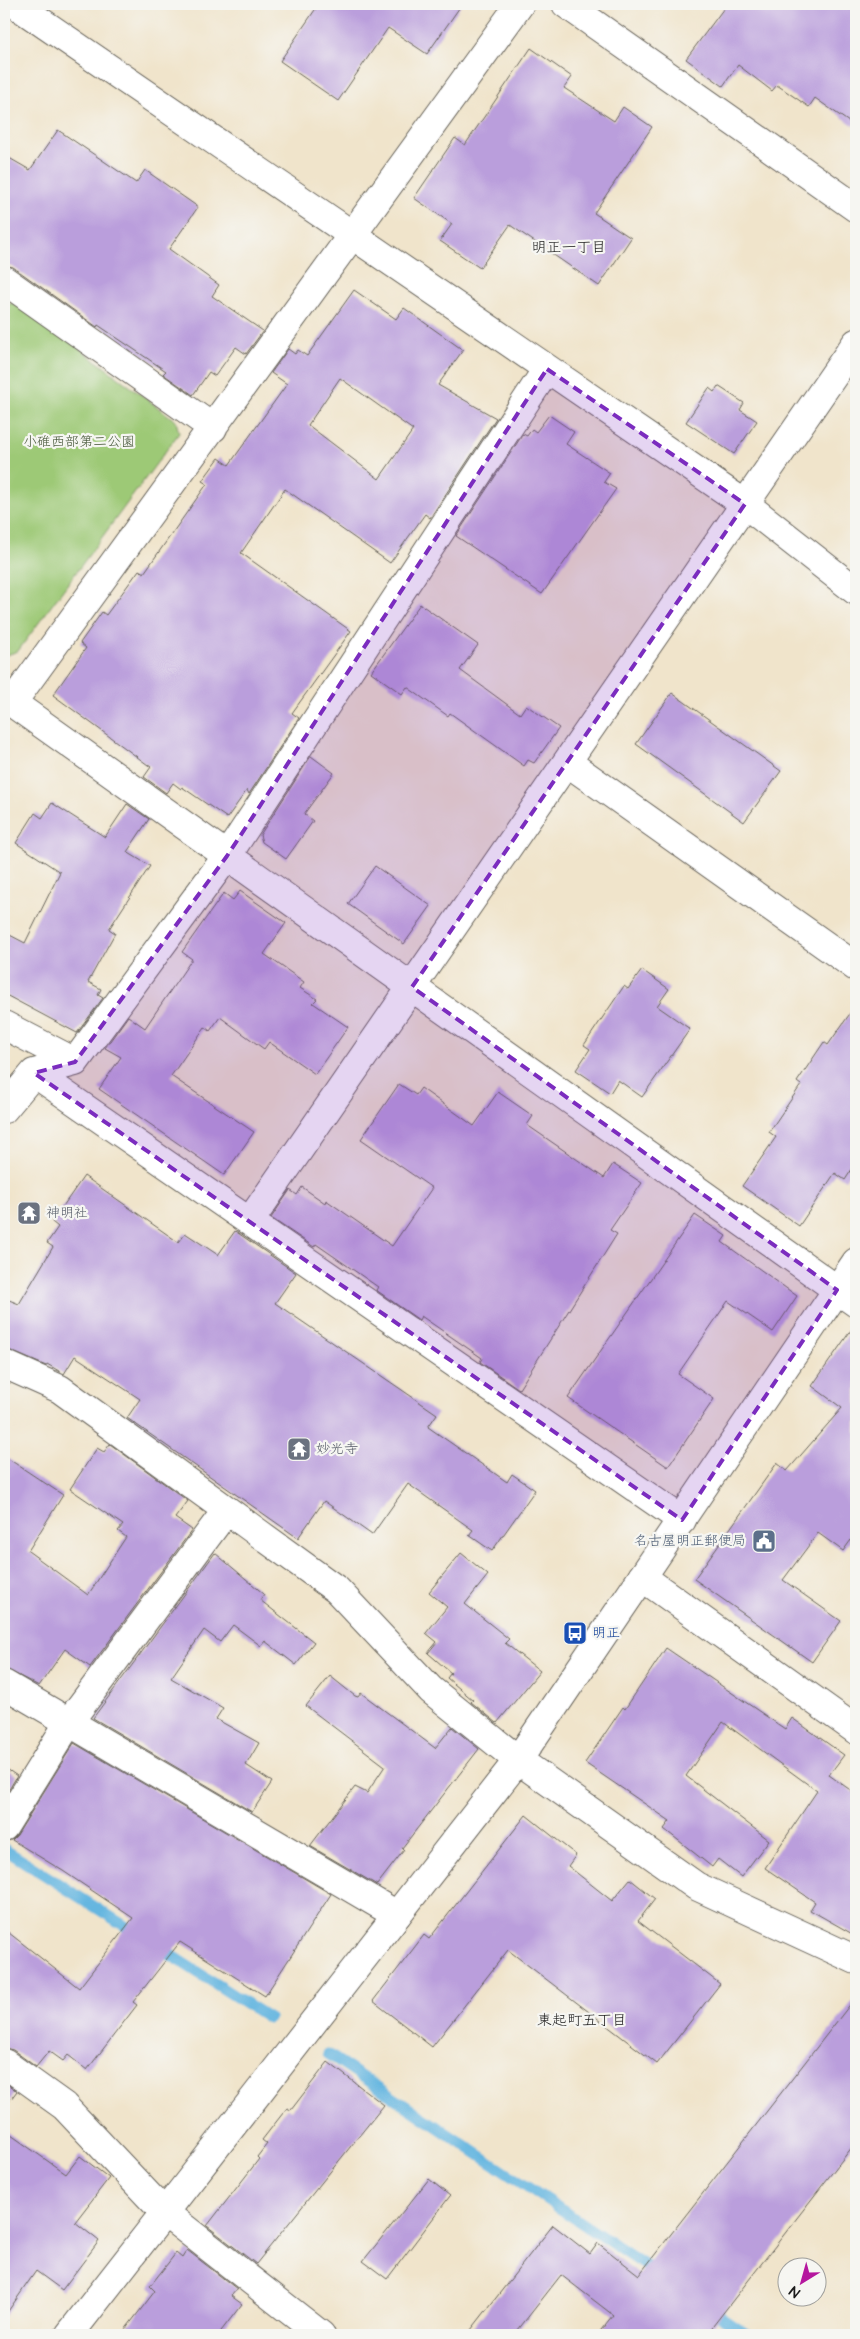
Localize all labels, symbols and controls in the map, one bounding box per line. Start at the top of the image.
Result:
district label: 明正一丁目 [531,237,607,258]
park label: 小碓西部第二公園 [23,432,135,452]
temple icon: 神明社 [16,1200,42,1226]
place label: 神明社 [46,1203,88,1223]
temple icon: 妙光寺 [286,1436,312,1462]
place label: 妙光寺 [316,1439,358,1459]
public building icon: 名古屋明正郵便局 [751,1528,777,1554]
place label: 名古屋明正郵便局 [634,1531,746,1551]
bus stop icon: 明正 [562,1620,588,1646]
place label: 明正 [592,1623,620,1643]
district label: 東起町五丁目 [537,2010,627,2031]
north arrow [778,2256,828,2306]
text: N [785,2281,804,2302]

